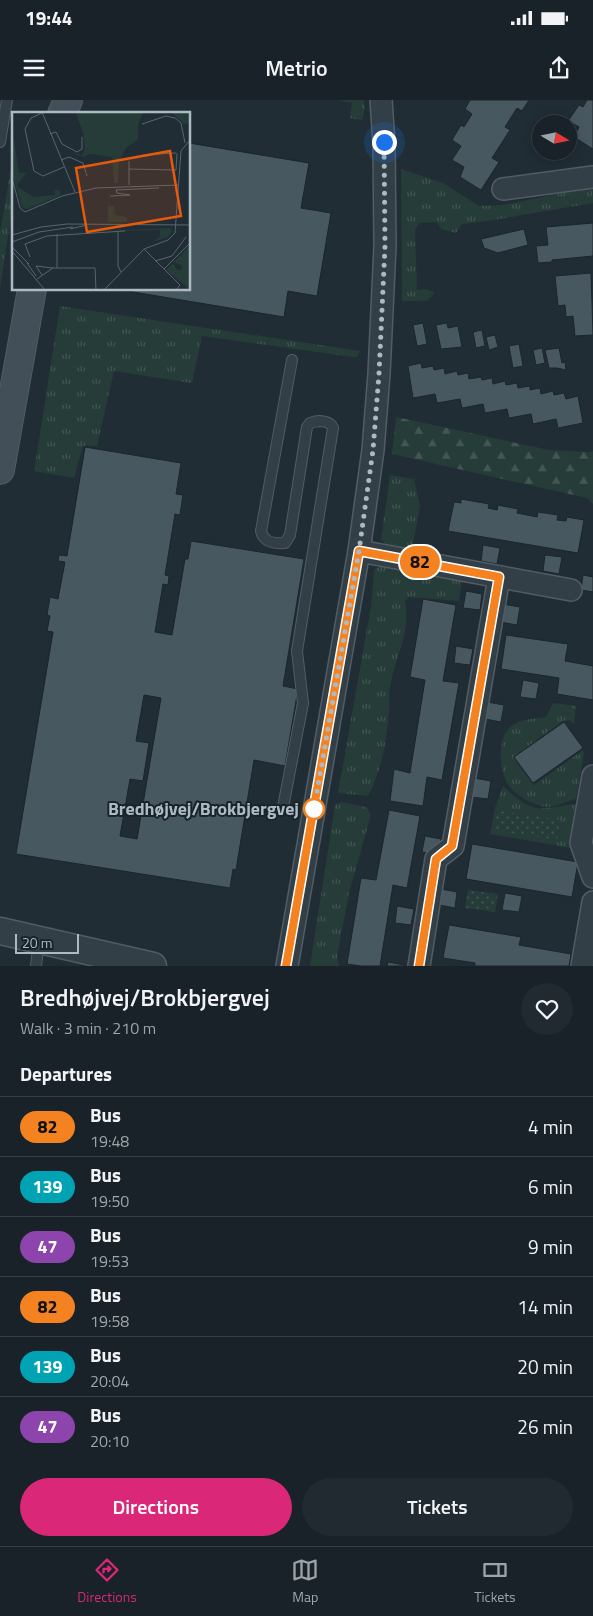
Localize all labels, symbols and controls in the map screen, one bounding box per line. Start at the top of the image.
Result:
text: 19:44 [25,3,72,32]
text: Metrio [265,51,328,85]
icon: menu [20,54,48,82]
icon: share [545,54,573,82]
inset map [12,112,190,290]
north arrow [532,115,578,160]
map controls [532,115,577,160]
your location [372,130,397,155]
line badge: 82 [398,546,442,578]
text: 82 [410,548,430,575]
place label: Bredhøjvej/Brokbjergvej [108,795,299,822]
marker: Bredhøjvej/Brokbjergvej [303,798,325,820]
scale bar [15,931,79,954]
text: 20 m [22,932,52,953]
text: Bredhøjvej/Brokbjergvej [20,979,270,1015]
button: heart [521,983,573,1035]
text: Walk · 3 min · 210 m [20,1016,156,1040]
text: Departures [20,1059,112,1088]
text: Bus [90,1100,121,1129]
text: 4 min [528,1112,573,1141]
text: 82 [37,1113,58,1140]
text: 19:48 [90,1129,129,1153]
text: Bus [90,1160,121,1189]
text: 6 min [528,1172,573,1201]
text: 139 [32,1173,63,1200]
text: 19:50 [90,1189,129,1213]
text: Bus [90,1220,121,1249]
text: 9 min [528,1232,573,1261]
text: 47 [37,1233,58,1260]
text: 19:53 [90,1249,129,1273]
text: Bus [90,1280,121,1309]
text: 14 min [517,1292,573,1321]
text: 82 [37,1293,58,1320]
text: 19:58 [90,1309,129,1333]
text: Bus [90,1340,121,1369]
text: 20 min [517,1352,573,1381]
text: 139 [32,1353,63,1380]
text: 20:04 [90,1369,129,1393]
text: Bus [90,1400,121,1429]
text: 26 min [517,1412,573,1441]
text: 47 [37,1413,58,1440]
text: 20:10 [90,1429,129,1453]
button: Directions [20,1478,292,1536]
button: Tickets [302,1478,573,1536]
tab: Directions [77,1556,137,1607]
tab: Map [291,1556,319,1607]
tab: Tickets [474,1556,516,1607]

